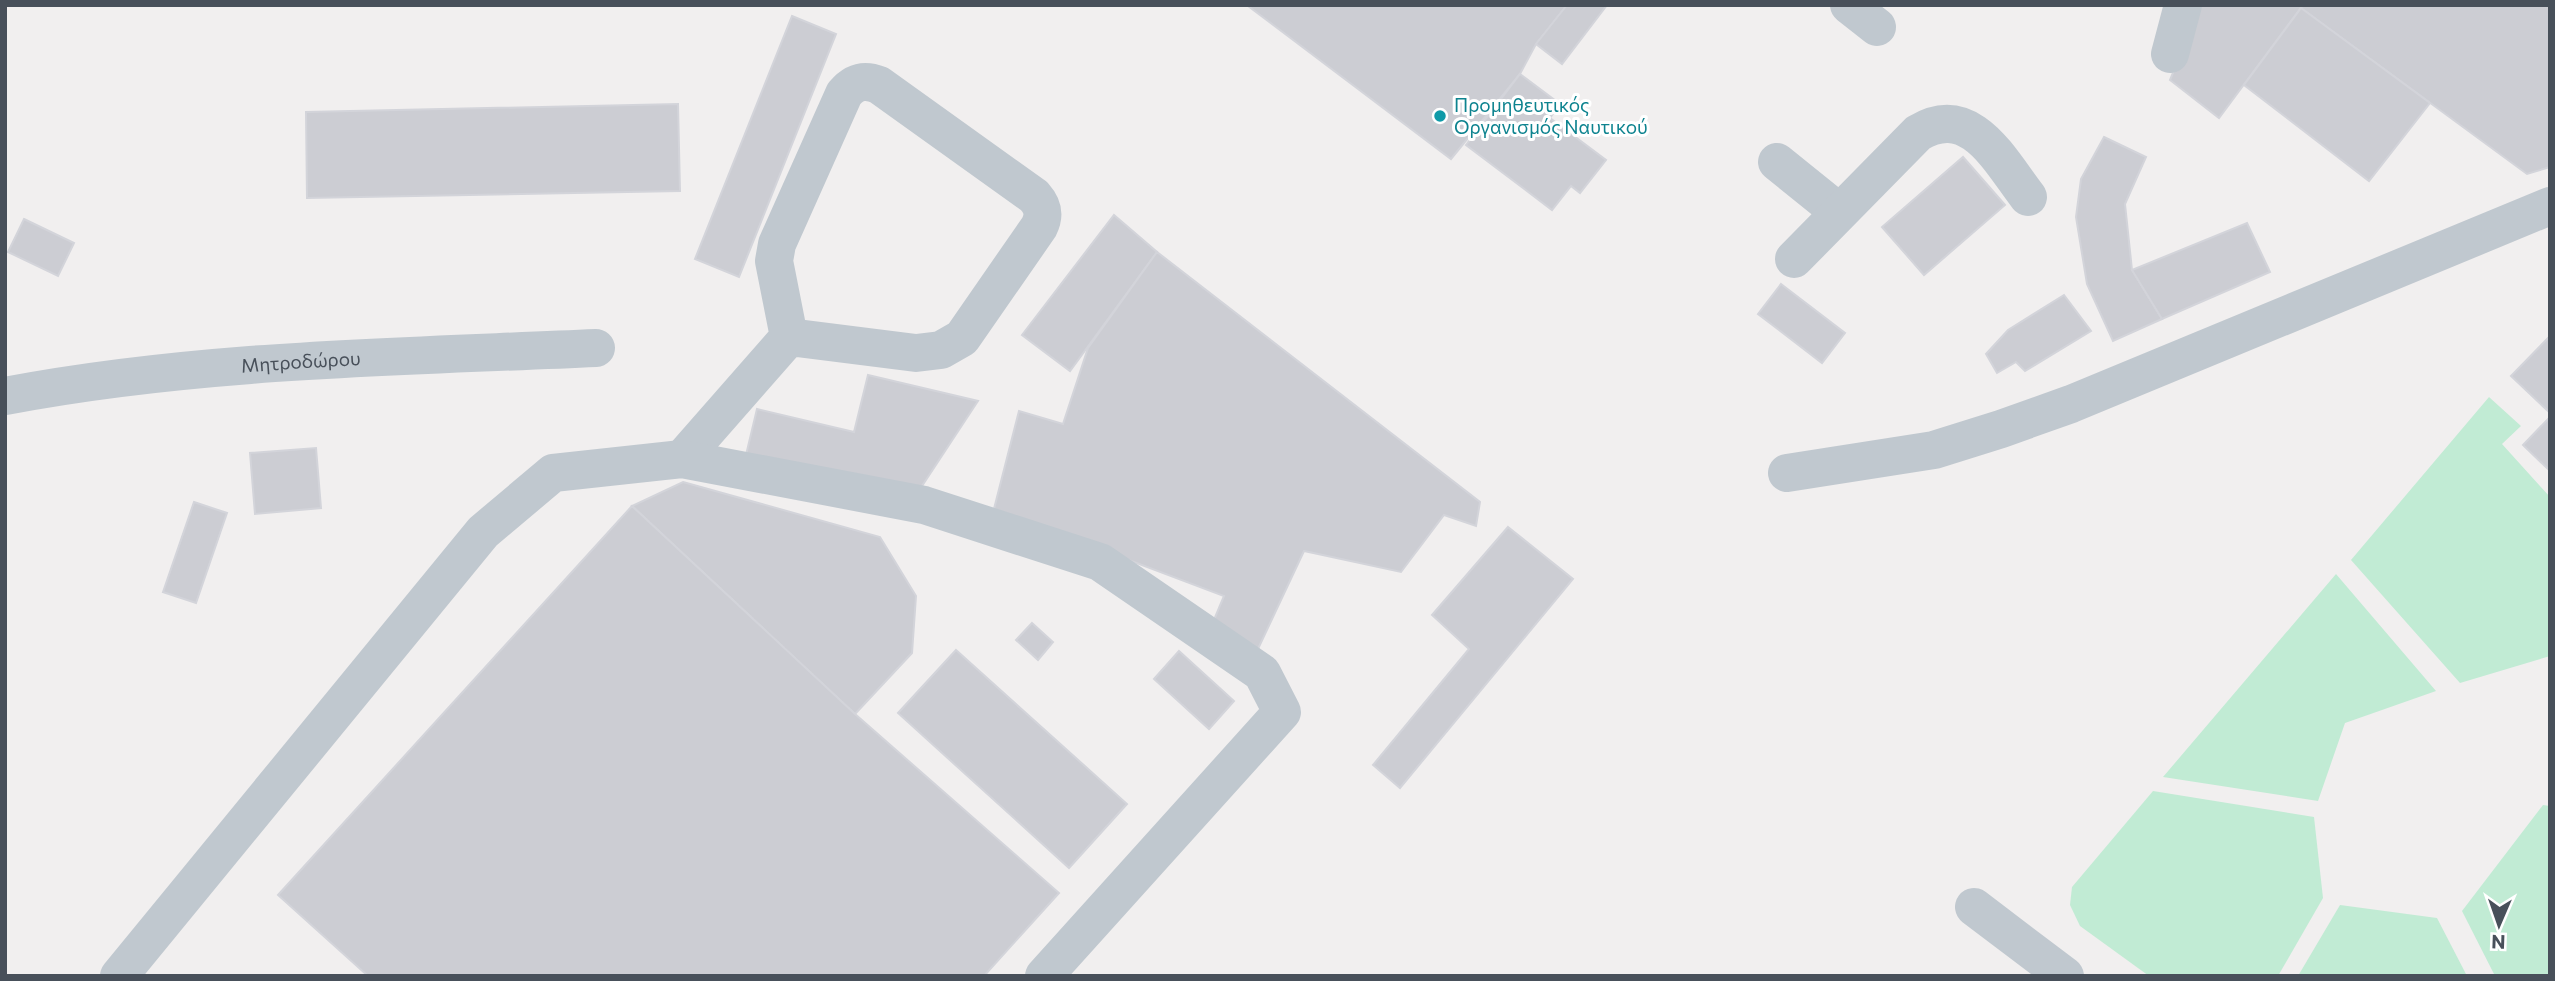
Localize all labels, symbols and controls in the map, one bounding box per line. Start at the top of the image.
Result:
place label: Προμηθευτικός Οργανισμός Ναυτικού [1454,93,1648,138]
marker: Προμηθευτικός Οργανισμός Ναυτικού [1432,108,1448,124]
street label: Μητροδώρου [240,346,361,377]
north arrow [2464,890,2534,960]
text: N [2491,931,2506,954]

